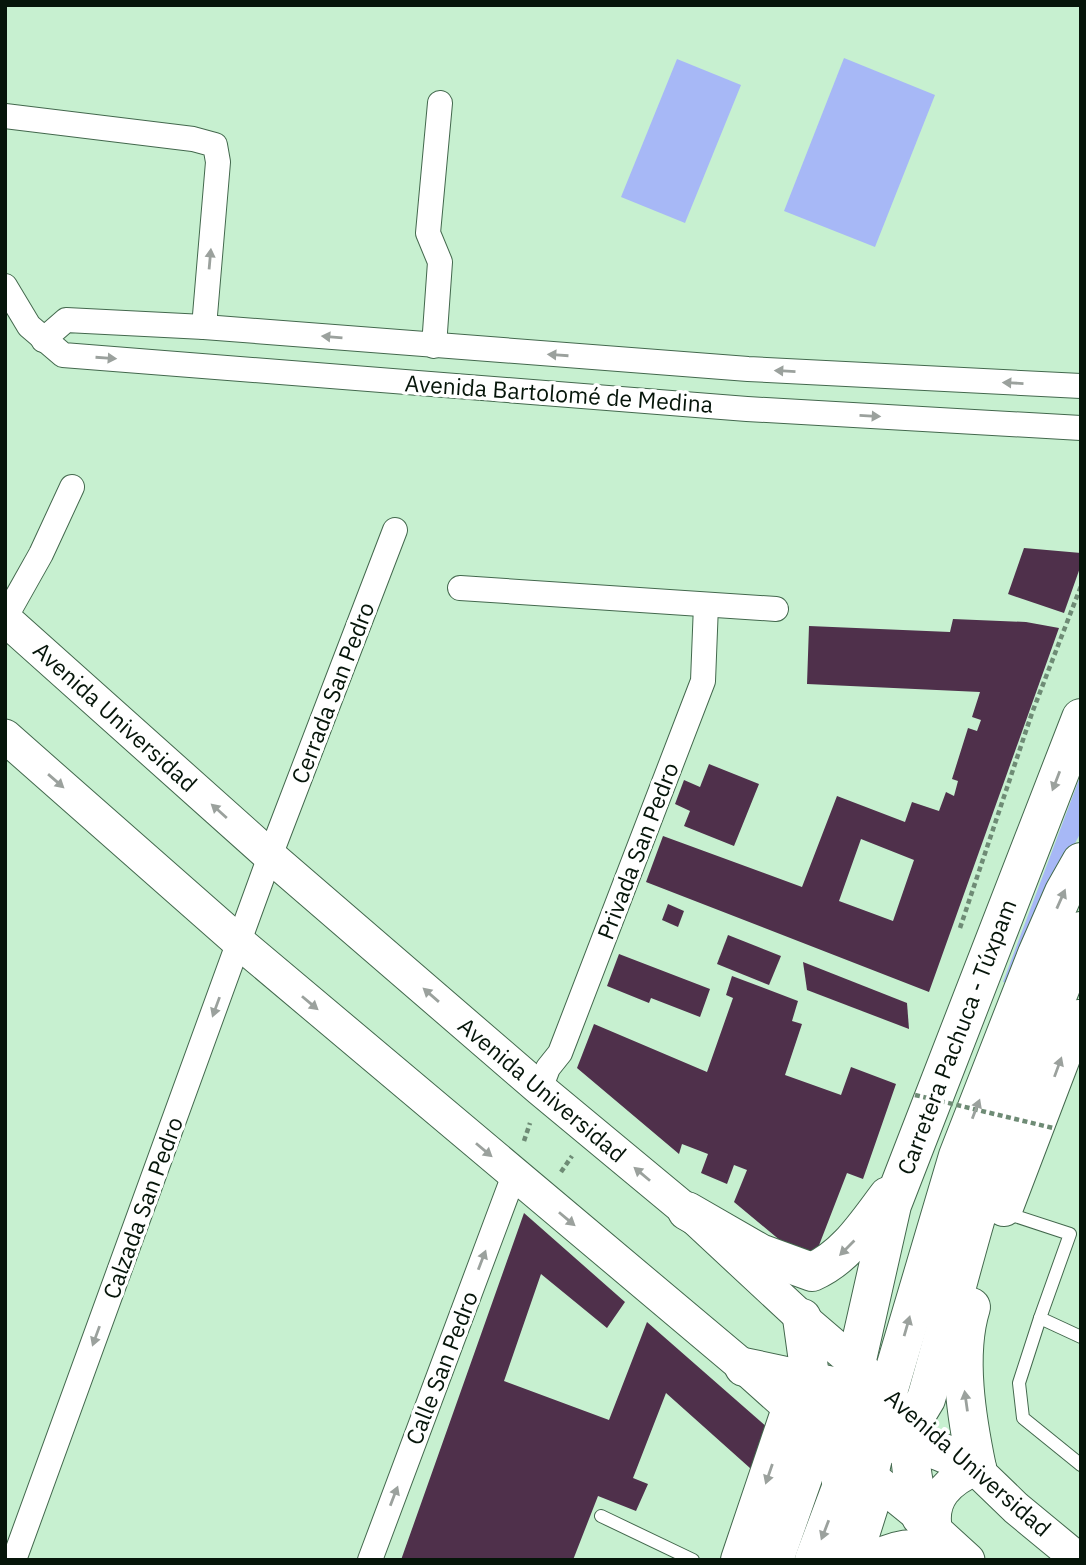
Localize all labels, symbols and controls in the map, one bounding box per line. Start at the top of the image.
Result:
one-way arrow [205,247,216,269]
one-way arrow [320,331,342,342]
one-way arrow [547,349,569,360]
one-way arrow [95,353,117,364]
one-way arrow [774,365,796,376]
street label: Avenida Bartolomé de Medina [404,367,714,419]
one-way arrow [1001,377,1023,388]
one-way arrow [860,410,882,421]
street label: Cerrada San Pedro [284,598,380,788]
street label: Avenida Universidad [27,635,204,798]
street label: Privada San Pedro [590,758,685,943]
one-way arrow [1050,771,1061,792]
one-way arrow [48,773,65,788]
one-way arrow [211,804,228,819]
one-way arrow [1055,889,1067,909]
street label: Carretera Pachuca - Túxpam [890,895,1023,1179]
one-way arrow [422,987,440,1003]
one-way arrow [302,995,319,1010]
one-way arrow [210,996,221,1017]
street label: Avenida Universidad [452,1010,633,1168]
one-way arrow [1052,1056,1063,1077]
one-way arrow [970,1099,981,1120]
street label: Calzada San Pedro [95,1112,189,1303]
one-way arrow [475,1142,493,1158]
one-way arrow [634,1167,651,1182]
one-way arrow [557,1211,575,1226]
one-way arrow [839,1239,856,1255]
one-way arrow [477,1249,488,1270]
street label: Calle San Pedro [398,1287,484,1449]
one-way arrow [902,1315,912,1336]
one-way arrow [90,1325,101,1346]
street label: Avenida Universidad [879,1382,1058,1543]
one-way arrow [960,1390,971,1412]
one-way arrow [763,1463,774,1484]
one-way arrow [389,1485,400,1506]
one-way arrow [819,1520,830,1541]

